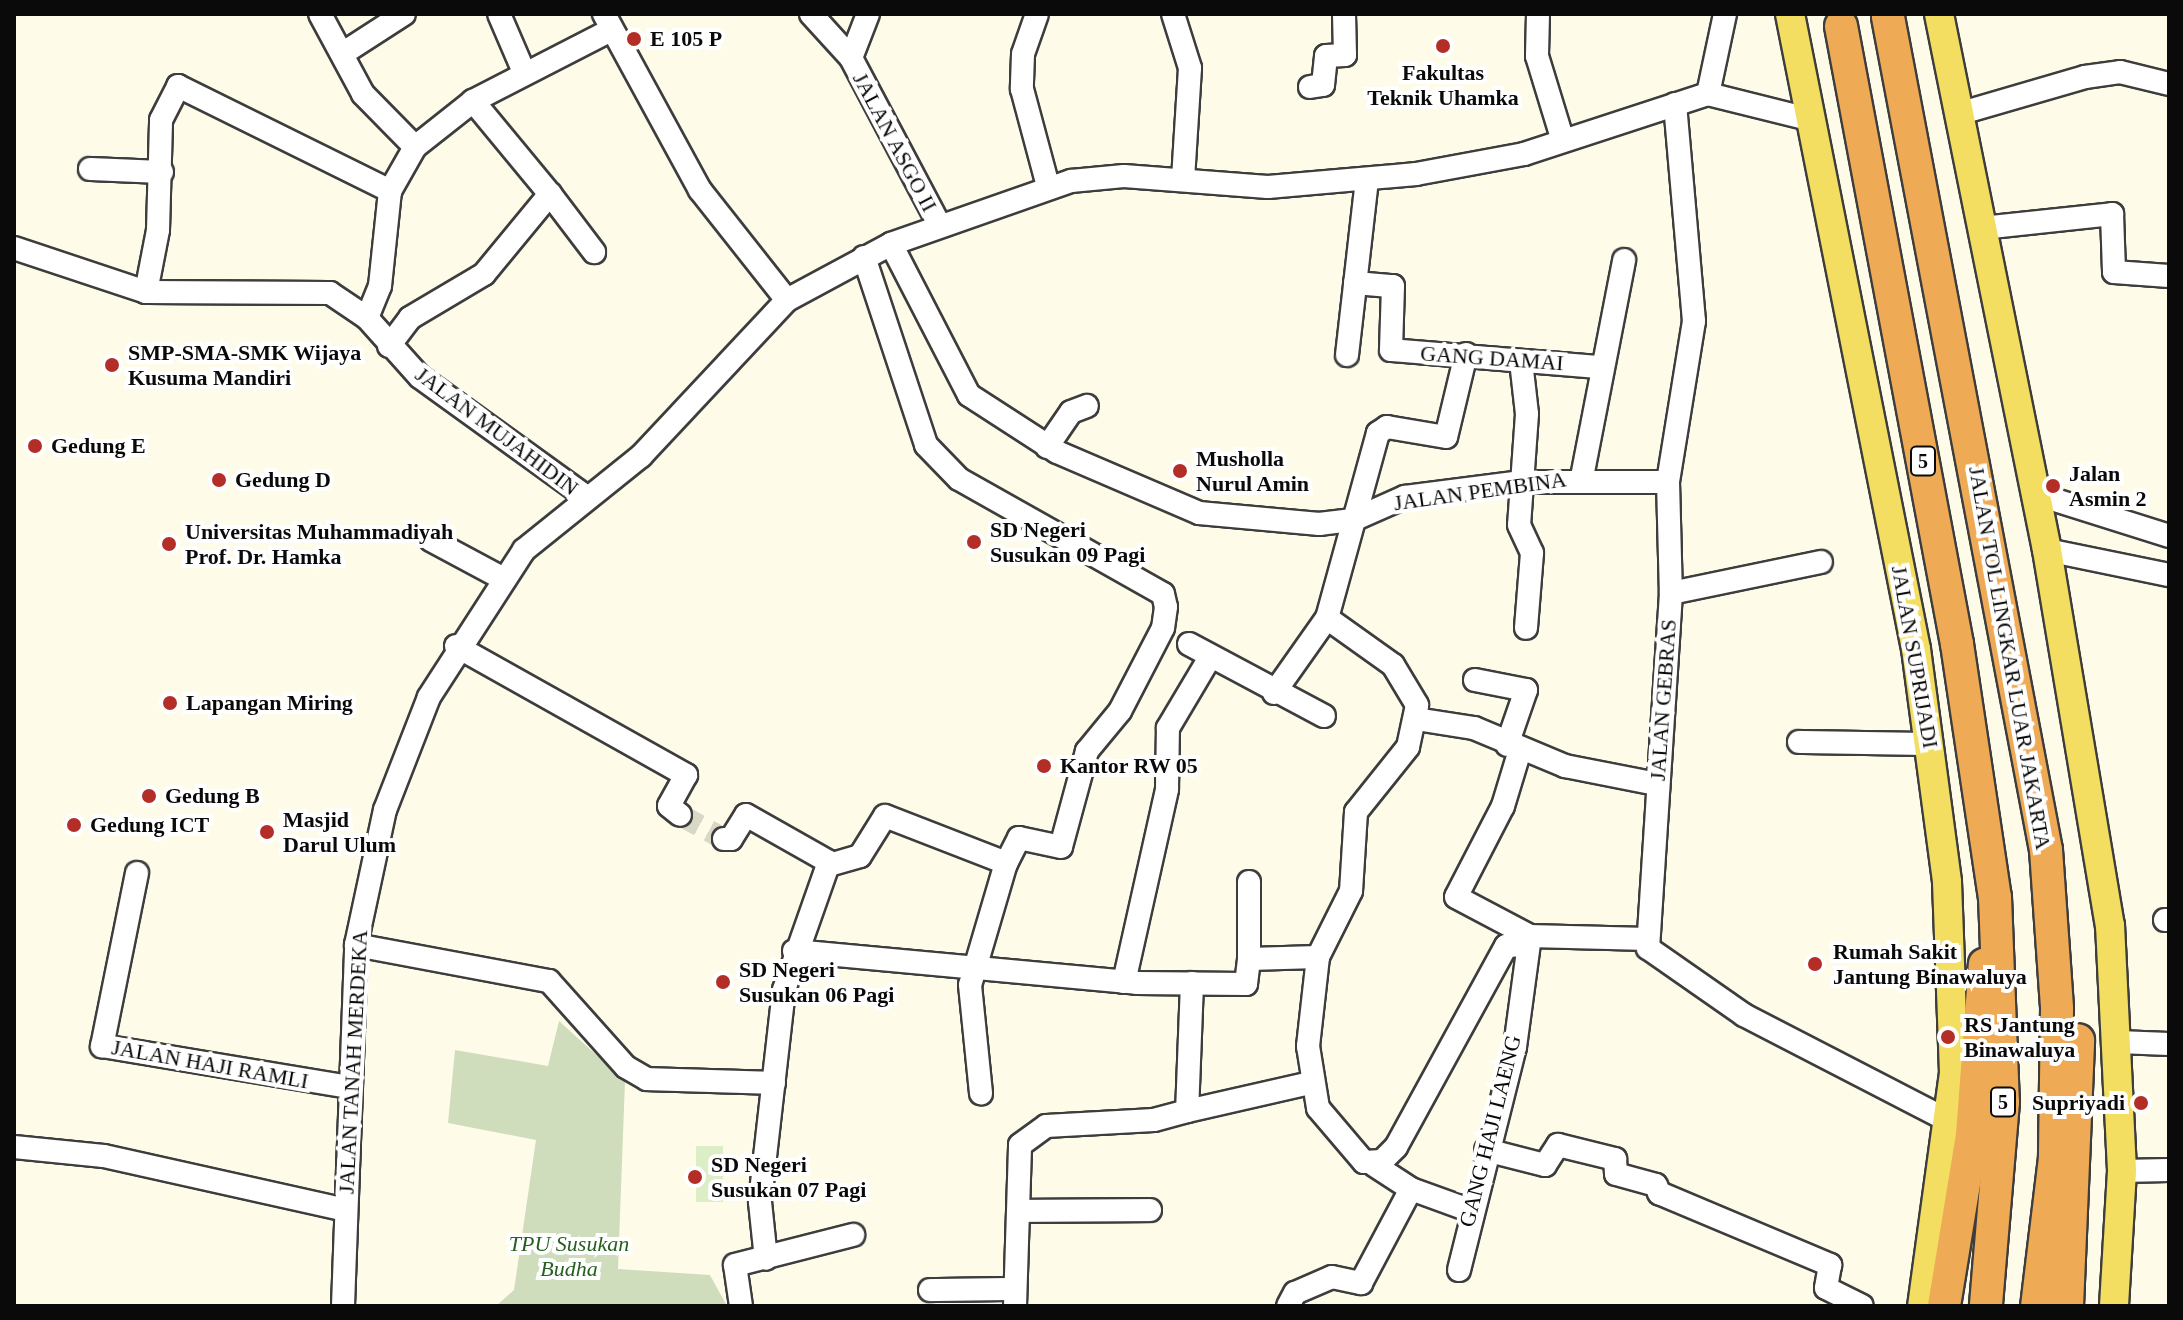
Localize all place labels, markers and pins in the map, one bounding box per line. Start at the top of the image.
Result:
place label: E 105 P [650,26,722,52]
marker: E 105 P [625,30,643,48]
marker: Fakultas Teknik Uhamka [1434,37,1452,55]
place label: Fakultas Teknik Uhamka [1367,59,1519,110]
place label: SMP-SMA-SMK Wijaya Kusuma Mandiri [128,339,362,390]
marker: SMP-SMA-SMK Wijaya Kusuma Mandiri [103,356,121,374]
place label: Gedung E [51,433,146,459]
marker: Gedung E [26,437,44,455]
place label: Musholla Nurul Amin [1196,445,1310,496]
place label: Jalan Asmin 2 [2069,460,2147,512]
marker: Musholla Nurul Amin [1171,462,1189,480]
place label: Gedung D [235,467,331,493]
marker: Gedung D [210,471,228,489]
marker: Jalan Asmin 2 [2044,477,2062,495]
place label: SD Negeri Susukan 09 Pagi [990,516,1145,568]
place label: Universitas Muhammadiyah Prof. Dr. Hamka [185,518,453,570]
marker: SD Negeri Susukan 09 Pagi [965,533,983,551]
marker: Universitas Muhammadiyah Prof. Dr. Hamka [160,535,178,553]
place label: Lapangan Miring [186,690,353,716]
marker: Lapangan Miring [161,694,179,712]
place label: Kantor RW 05 [1060,753,1199,779]
marker: Kantor RW 05 [1035,757,1053,775]
place label: Gedung B [165,783,260,809]
marker: Gedung B [140,787,158,805]
place label: Masjid Darul Ulum [283,806,396,858]
place label: Gedung ICT [90,812,209,838]
marker: Gedung ICT [65,816,83,834]
marker: Masjid Darul Ulum [258,823,276,841]
place label: Rumah Sakit Jantung Binawaluya [1833,938,2027,990]
marker: Rumah Sakit Jantung Binawaluya [1804,953,1826,975]
place label: SD Negeri Susukan 06 Pagi [739,956,894,1008]
marker: SD Negeri Susukan 06 Pagi [714,973,732,991]
place label: RS Jantung Binawaluya [1964,1011,2075,1062]
marker: RS Jantung Binawaluya [1939,1028,1957,1046]
place label: Supriyadi [2032,1090,2125,1116]
marker: Supriyadi [2132,1094,2150,1112]
place label: SD Negeri Susukan 07 Pagi [711,1151,866,1202]
marker: SD Negeri Susukan 07 Pagi [686,1168,704,1186]

